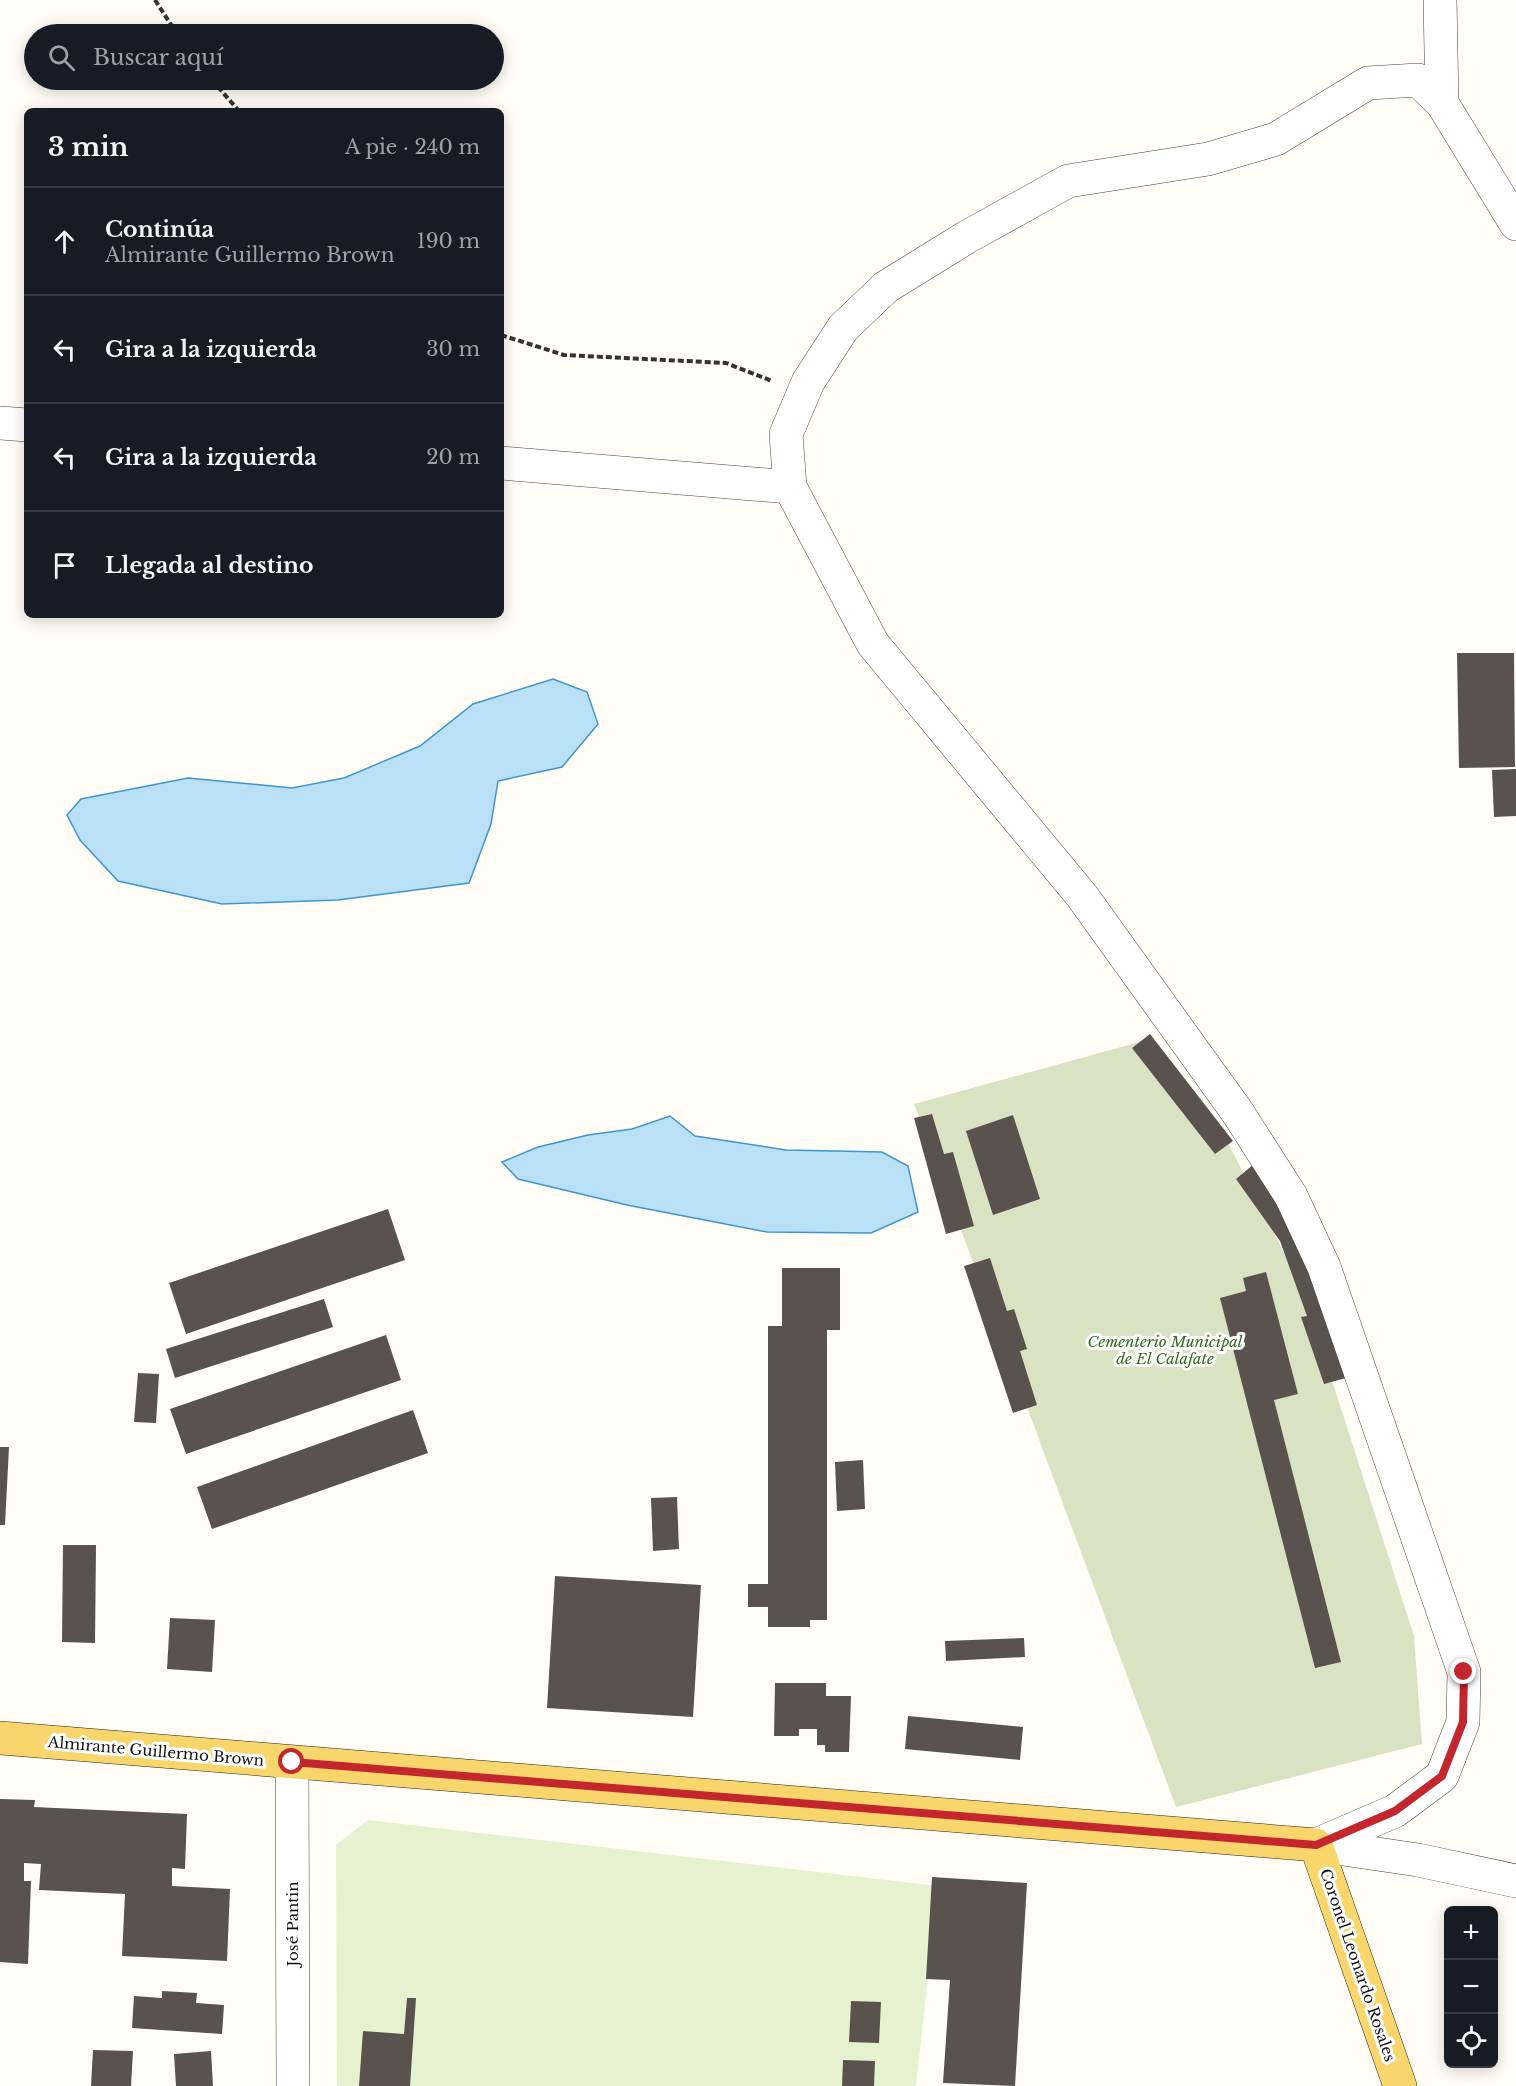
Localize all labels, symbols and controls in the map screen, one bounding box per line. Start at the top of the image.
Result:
search box [24,24,504,90]
icon: search [45,41,78,74]
text: Buscar aquí [93,44,224,71]
text: 3 min [48,131,129,163]
text: A pie · 240 m [345,135,480,159]
text: Continúa [105,216,214,243]
icon: ahead [48,225,81,258]
text: 190 m [417,229,480,253]
text: Almirante Guillermo Brown [105,243,394,267]
icon: left [48,333,81,366]
text: Gira a la izquierda [105,336,317,363]
text: 30 m [426,337,480,361]
icon: left [48,441,81,474]
text: Gira a la izquierda [105,444,317,471]
text: 20 m [426,445,480,469]
icon: arrive [48,549,81,582]
text: Llegada al destino [105,552,314,579]
park label: Cementerio Municipal de El Calafate [1087,1332,1243,1368]
route end [1450,1658,1476,1684]
street label: Almirante Guillermo Brown [46,1732,265,1770]
route start [278,1748,304,1774]
street label: Coronel Leonardo Rosales [1316,1866,1400,2064]
street label: José Pantin [283,1882,302,1968]
map controls [1444,1906,1498,2068]
button: + [1444,1906,1498,1960]
button: − [1444,1960,1498,2014]
button: locate [1444,2014,1498,2068]

